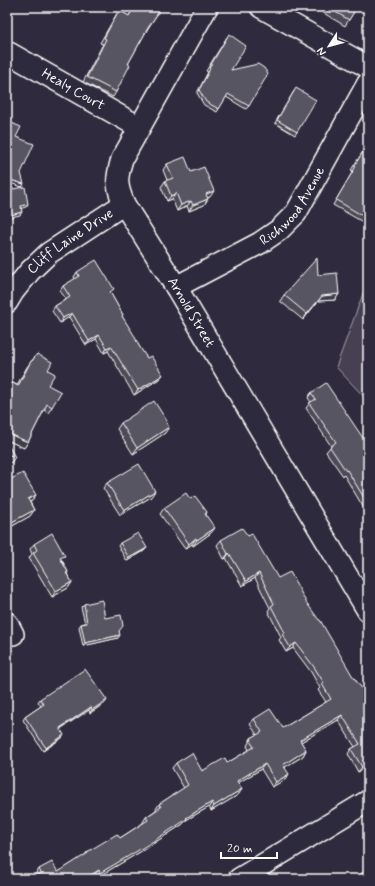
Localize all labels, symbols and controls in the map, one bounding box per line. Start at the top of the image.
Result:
north arrow [309,26,349,66]
text: N [314,44,330,58]
street label: Healy Court [38,64,108,115]
street label: Richwood Avenue [256,163,329,250]
street label: Cliff Laine Drive [23,204,117,278]
street label: Arnold Street [163,274,219,351]
scale bar [221,834,277,860]
text: 20 m [227,841,253,857]

